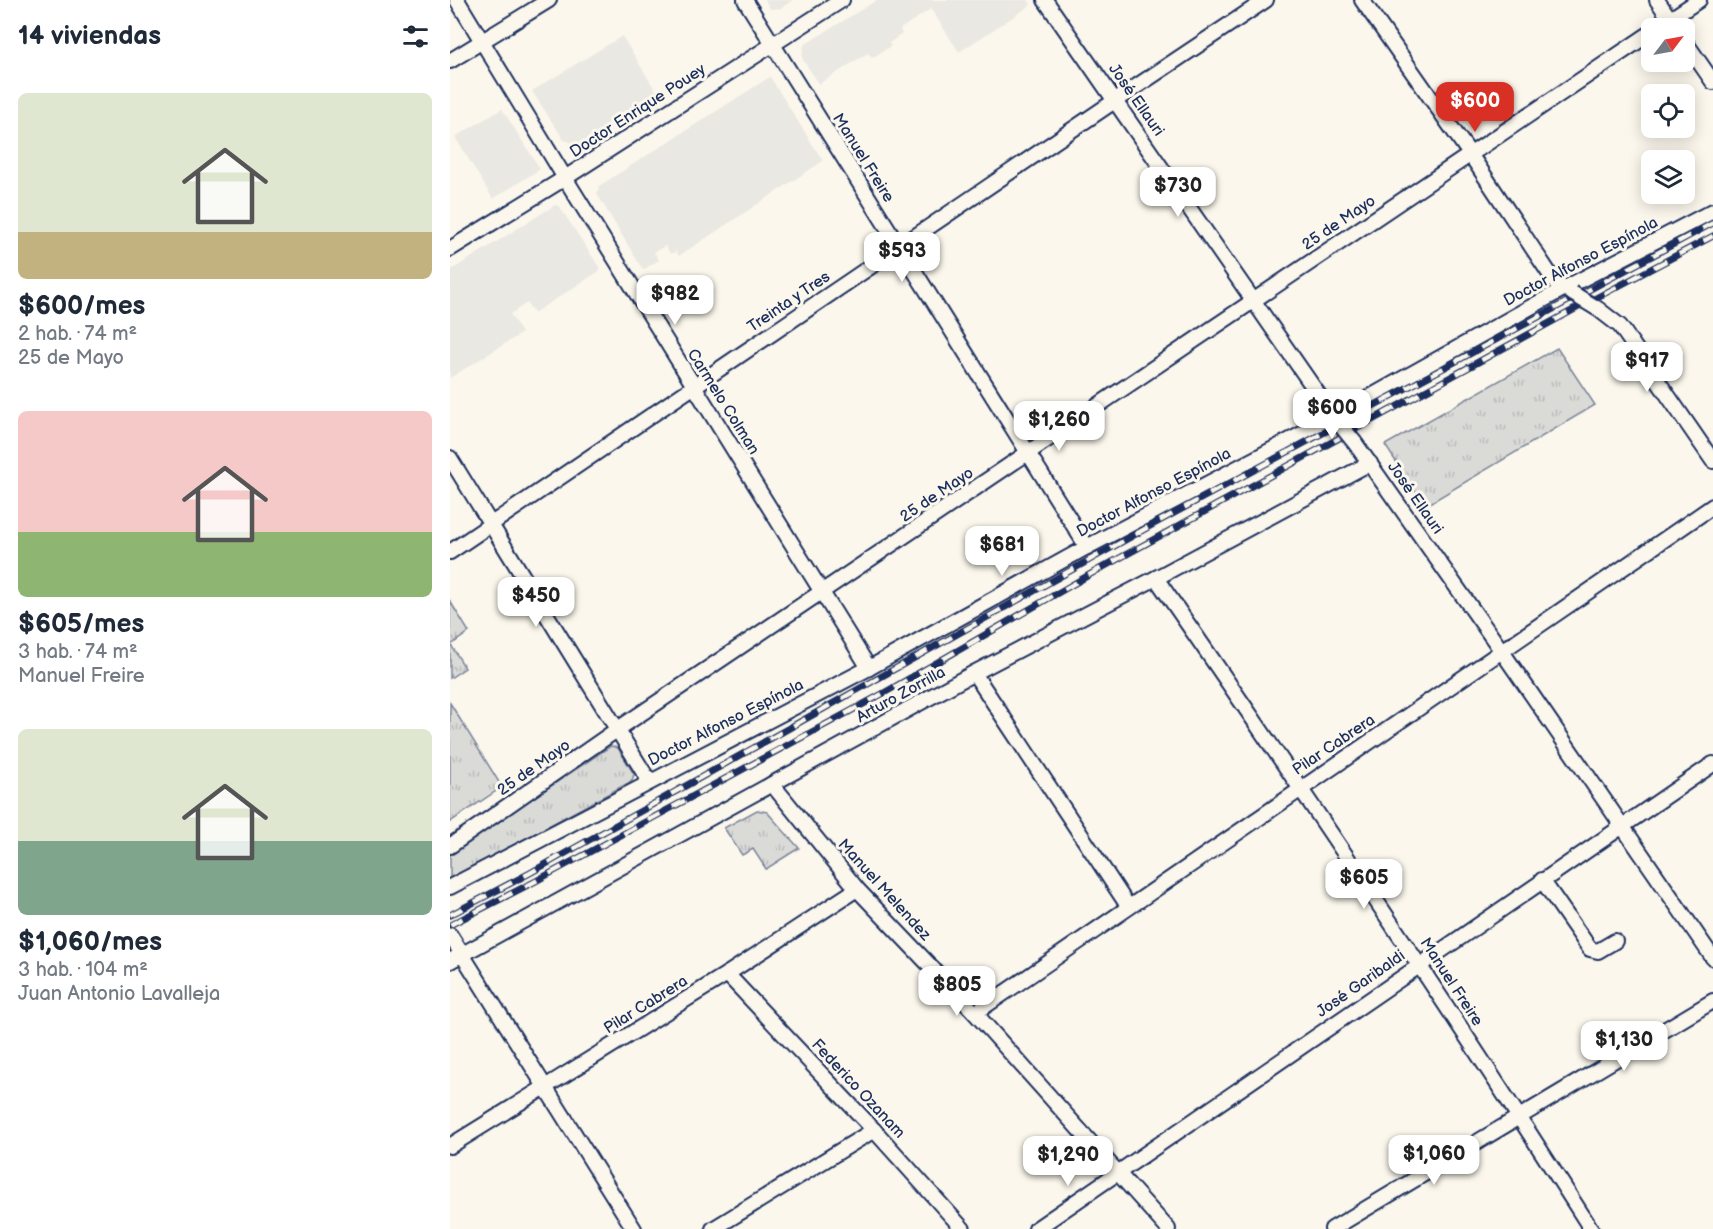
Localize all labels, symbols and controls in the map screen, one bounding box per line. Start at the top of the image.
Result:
north arrow [1641,18,1695,72]
map controls [1641,18,1695,204]
icon: filters [399,20,432,53]
text: 14 viviendas [18,21,161,52]
street label: Doctor Enrique Pouey [567,60,710,162]
street label: José Ellauri [1104,60,1168,140]
pin: $600 [1439,82,1511,133]
button: locate [1641,84,1695,138]
text: $600 [1450,89,1500,113]
street label: Manuel Freire [828,110,898,206]
icon: home [171,132,279,240]
button: layers [1641,150,1695,204]
pin: $730 [1142,167,1214,218]
text: $730 [1154,174,1202,198]
street label: 25 de Mayo [1299,191,1379,255]
street label: Doctor Alfonso Espínola [1501,213,1661,311]
pin: $593 [866,232,938,283]
text: $593 [878,239,926,263]
street label: Treinta y Tres [744,267,834,337]
pin: $982 [639,275,711,326]
text: $982 [651,282,699,306]
text: $600/mes [18,291,145,322]
text: 2 hab. · 74 m² [18,322,137,346]
pin: $917 [1611,342,1683,393]
text: 25 de Mayo [18,346,124,370]
street label: Carmelo Colman [683,346,763,458]
text: $917 [1625,349,1669,373]
pin: $600 [1296,389,1368,440]
text: $600 [1307,396,1357,420]
pin: $1,260 [1010,401,1108,452]
text: $1,260 [1028,408,1090,432]
street label: Doctor Alfonso Espínola [1074,444,1234,542]
icon: home [171,450,279,558]
street label: José Ellauri [1383,458,1447,538]
street label: 25 de Mayo [897,463,977,527]
pin: $681 [966,526,1038,577]
text: $681 [979,533,1025,557]
pin: $450 [500,577,572,628]
text: $450 [512,584,560,608]
text: $605/mes [18,609,144,640]
text: 3 hab. · 74 m² [18,640,138,664]
street label: Arturo Zorrilla [853,663,949,727]
text: Manuel Freire [18,664,145,688]
street label: Doctor Alfonso Espínola [645,676,807,770]
street label: Pilar Cabrera [1289,710,1379,780]
street label: 25 de Mayo [494,736,574,800]
icon: home [171,768,279,876]
street label: Manuel Melendez [834,835,935,945]
pin: $605 [1328,859,1400,910]
text: $605 [1339,866,1389,890]
text: $1,060/mes [18,927,162,958]
street label: Manuel Freire [1415,934,1487,1030]
street label: José Garibaldi [1313,946,1409,1022]
text: 3 hab. · 104 m² [18,958,148,982]
pin: $805 [921,966,993,1017]
street label: Pilar Cabrera [601,972,691,1038]
text: $805 [932,973,982,997]
text: Juan Antonio Lavalleja [18,982,220,1006]
pin: $1,130 [1575,1021,1673,1072]
text: $1,130 [1595,1028,1653,1052]
street label: Federico Ozanam [807,1036,909,1142]
pin: $1,060 [1385,1135,1483,1186]
pin: $1,290 [1019,1136,1117,1187]
text: $1,060 [1402,1142,1466,1166]
text: $1,290 [1037,1143,1099,1167]

